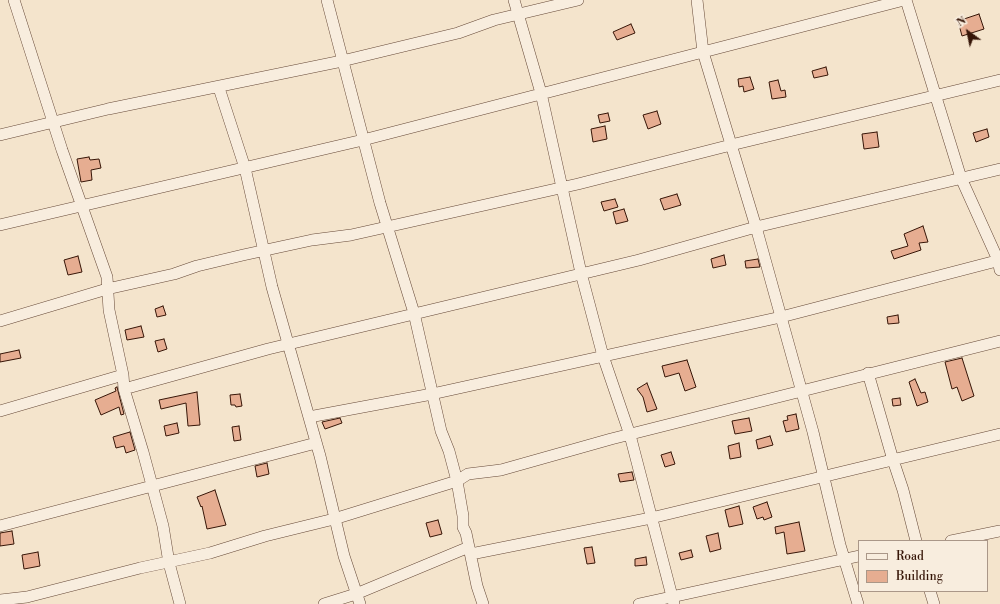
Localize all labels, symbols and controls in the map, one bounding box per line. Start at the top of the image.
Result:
north arrow [948,12,988,52]
text: N [954,14,969,30]
legend [858,540,988,592]
text: Road [896,549,924,564]
text: Building [896,569,943,584]

